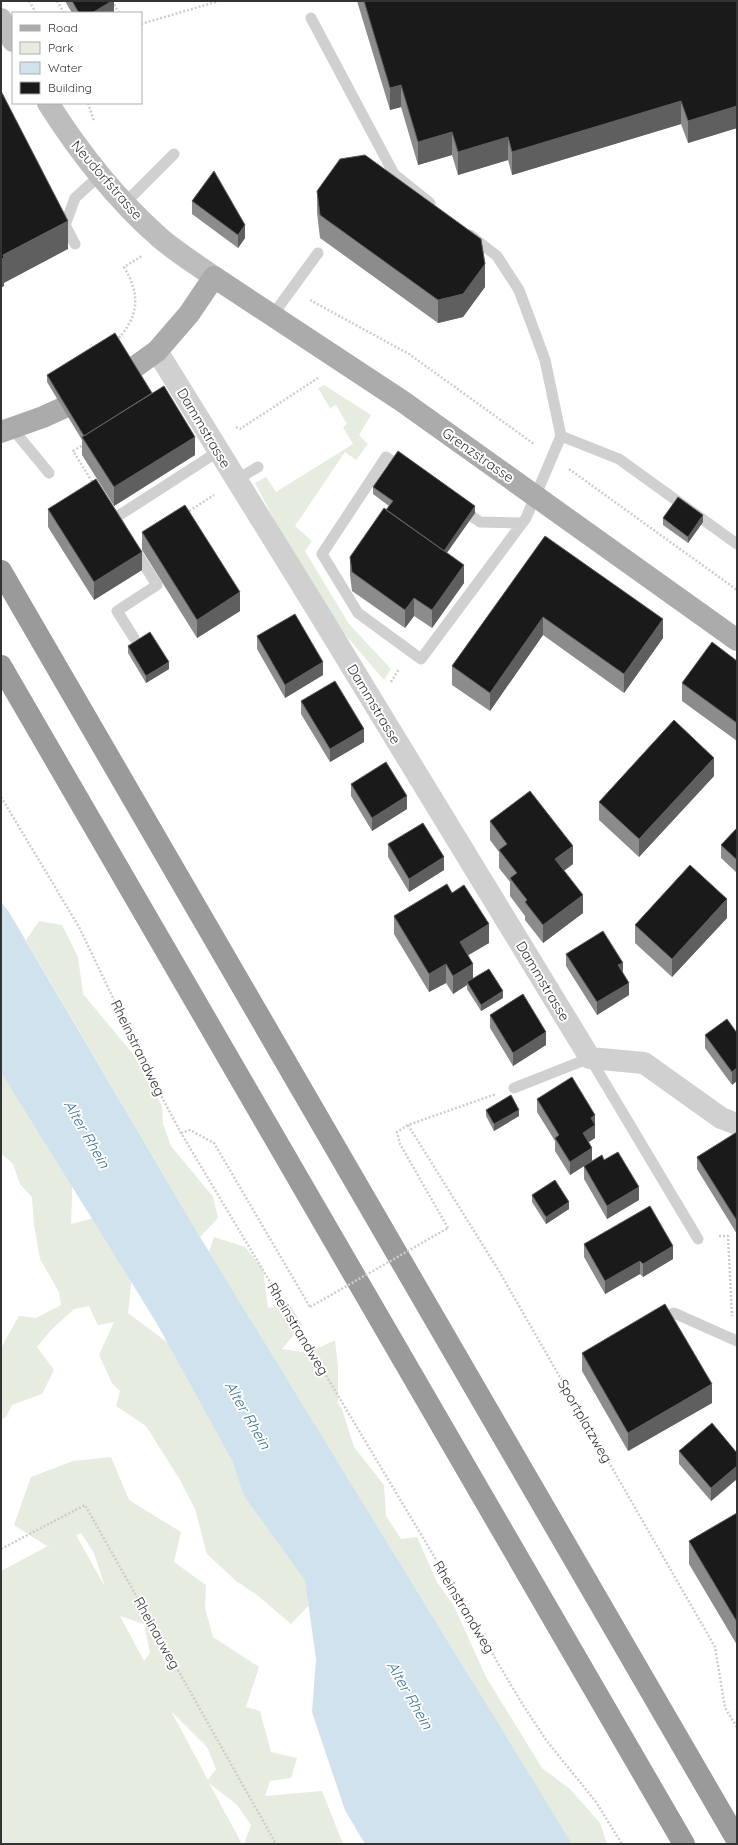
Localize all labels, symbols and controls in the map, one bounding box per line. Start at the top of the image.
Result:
legend [12,12,142,104]
text: Road [48,20,78,35]
text: Park [48,40,73,55]
text: Water [48,60,83,75]
text: Building [48,80,92,95]
street label: Neudorfstrasse [68,137,146,224]
street label: Dammstrasse [173,385,235,471]
street label: Grenzstrasse [439,424,517,486]
street label: Dammstrasse [343,661,405,747]
street label: Dammstrasse [512,938,574,1024]
street label: Rheinstrandweg [107,997,169,1099]
water label: Alter Rhein [60,1097,114,1172]
street label: Rheinstrandweg [263,1279,333,1379]
street label: Sportplatzweg [554,1376,616,1466]
water label: Alter Rhein [221,1378,275,1453]
street label: Rheinstrandweg [429,1557,499,1657]
street label: Rheinauweg [130,1594,184,1672]
water label: Alter Rhein [383,1658,437,1733]

